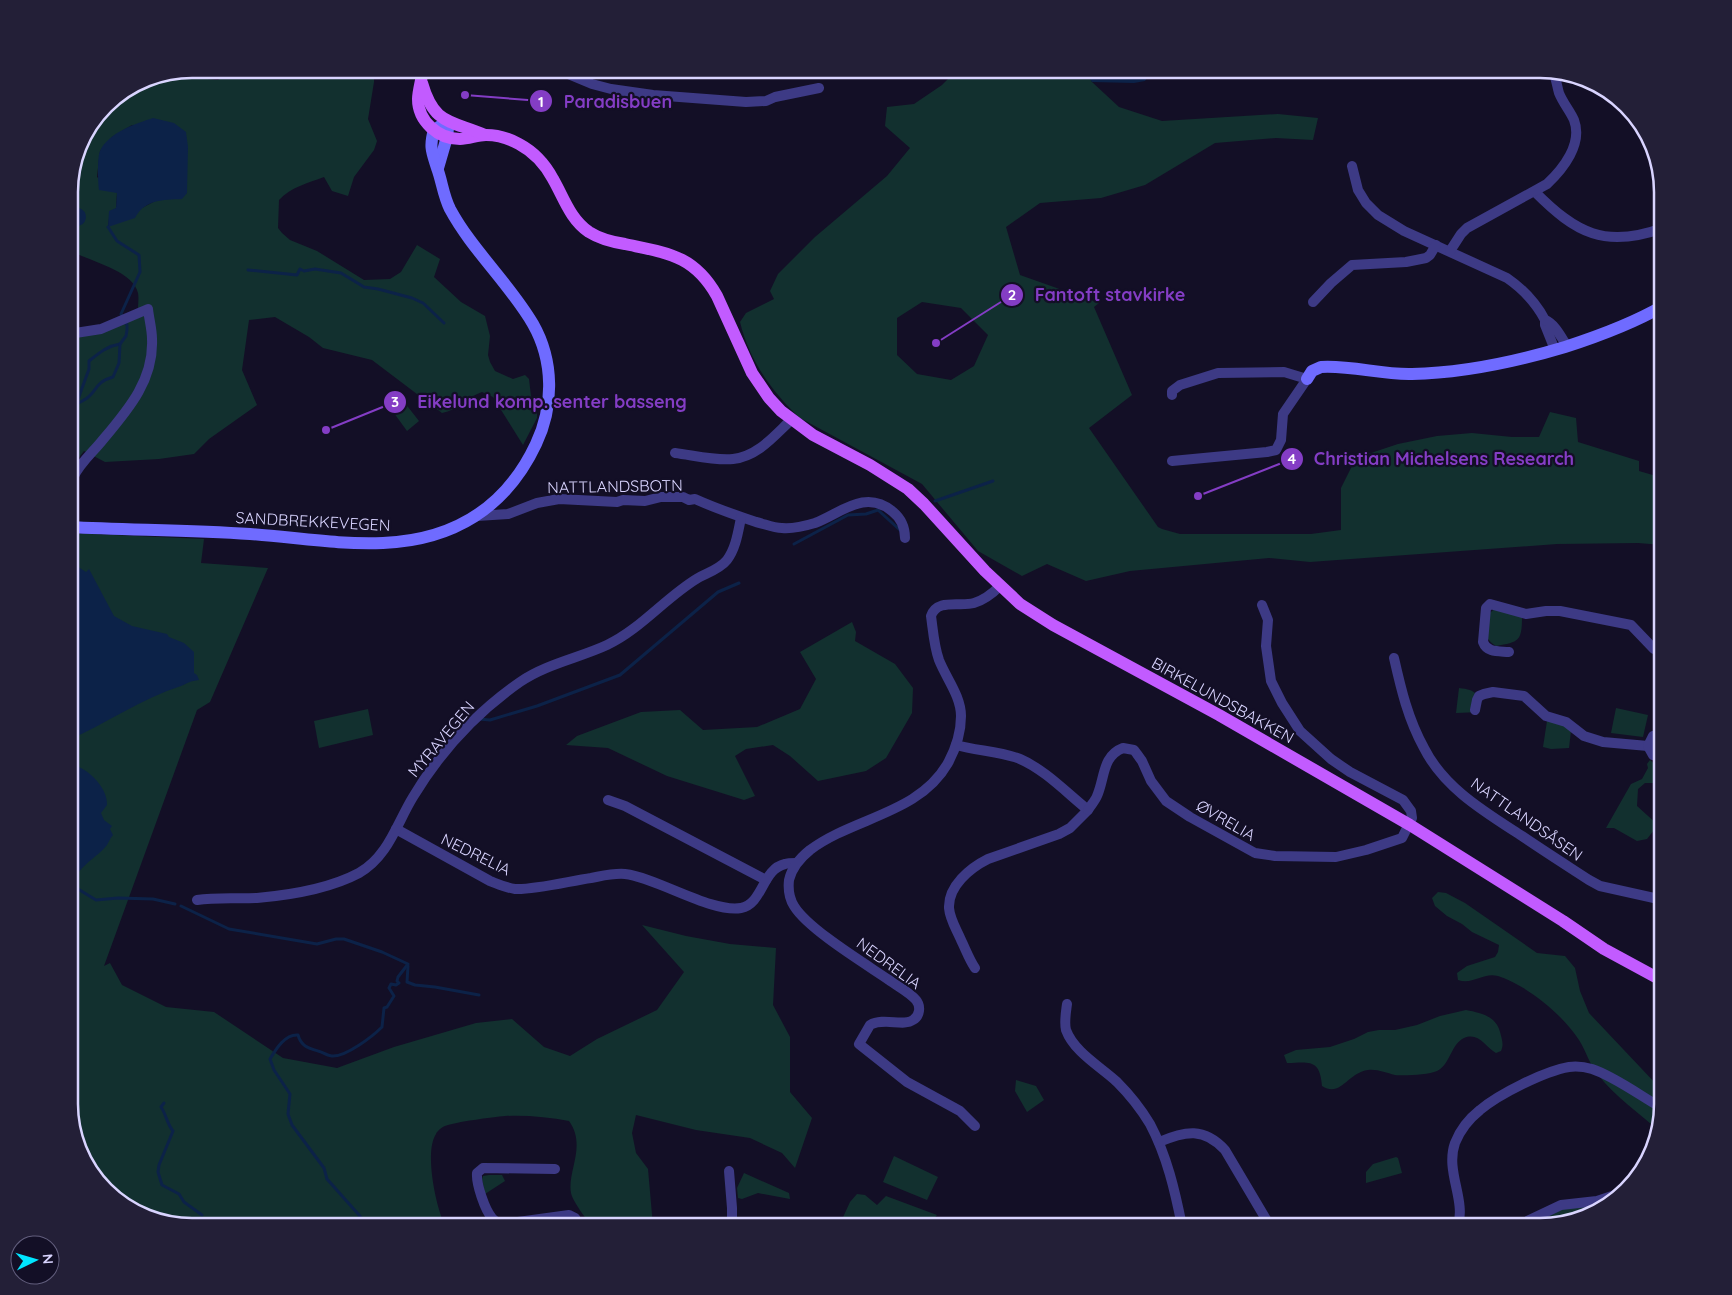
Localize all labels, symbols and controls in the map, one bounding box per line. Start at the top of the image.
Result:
callout: Paradisbuen [529,85,682,118]
text: Paradisbuen [564,90,672,113]
text: 1 [538,92,544,111]
callout: Fantoft stavkirke [1000,279,1195,312]
text: Fantoft stavkirke [1035,283,1185,306]
text: 2 [1008,285,1016,304]
callout: Eikelund komp. senter basseng [383,385,697,418]
text: Eikelund komp. senter basseng [417,390,687,413]
text: 3 [391,392,399,411]
callout: Christian Michelsens Research [1279,442,1584,475]
text: Christian Michelsens Research [1314,447,1574,470]
text: 4 [1288,449,1297,468]
street label: NATTLANDSBOTN [547,475,683,497]
street label: SANDBREKKEVEGEN [235,507,391,535]
street label: BIRKELUNDSBAKKEN [1148,652,1298,748]
street label: MYRAVEGEN [403,697,479,781]
street label: NATTLANDSÅSEN [1467,773,1587,865]
street label: ØVRELIA [1193,795,1259,845]
street label: NEDRELIA [438,829,514,879]
street label: NEDRELIA [853,933,925,993]
north arrow [10,1235,60,1285]
text: N [39,1253,57,1265]

